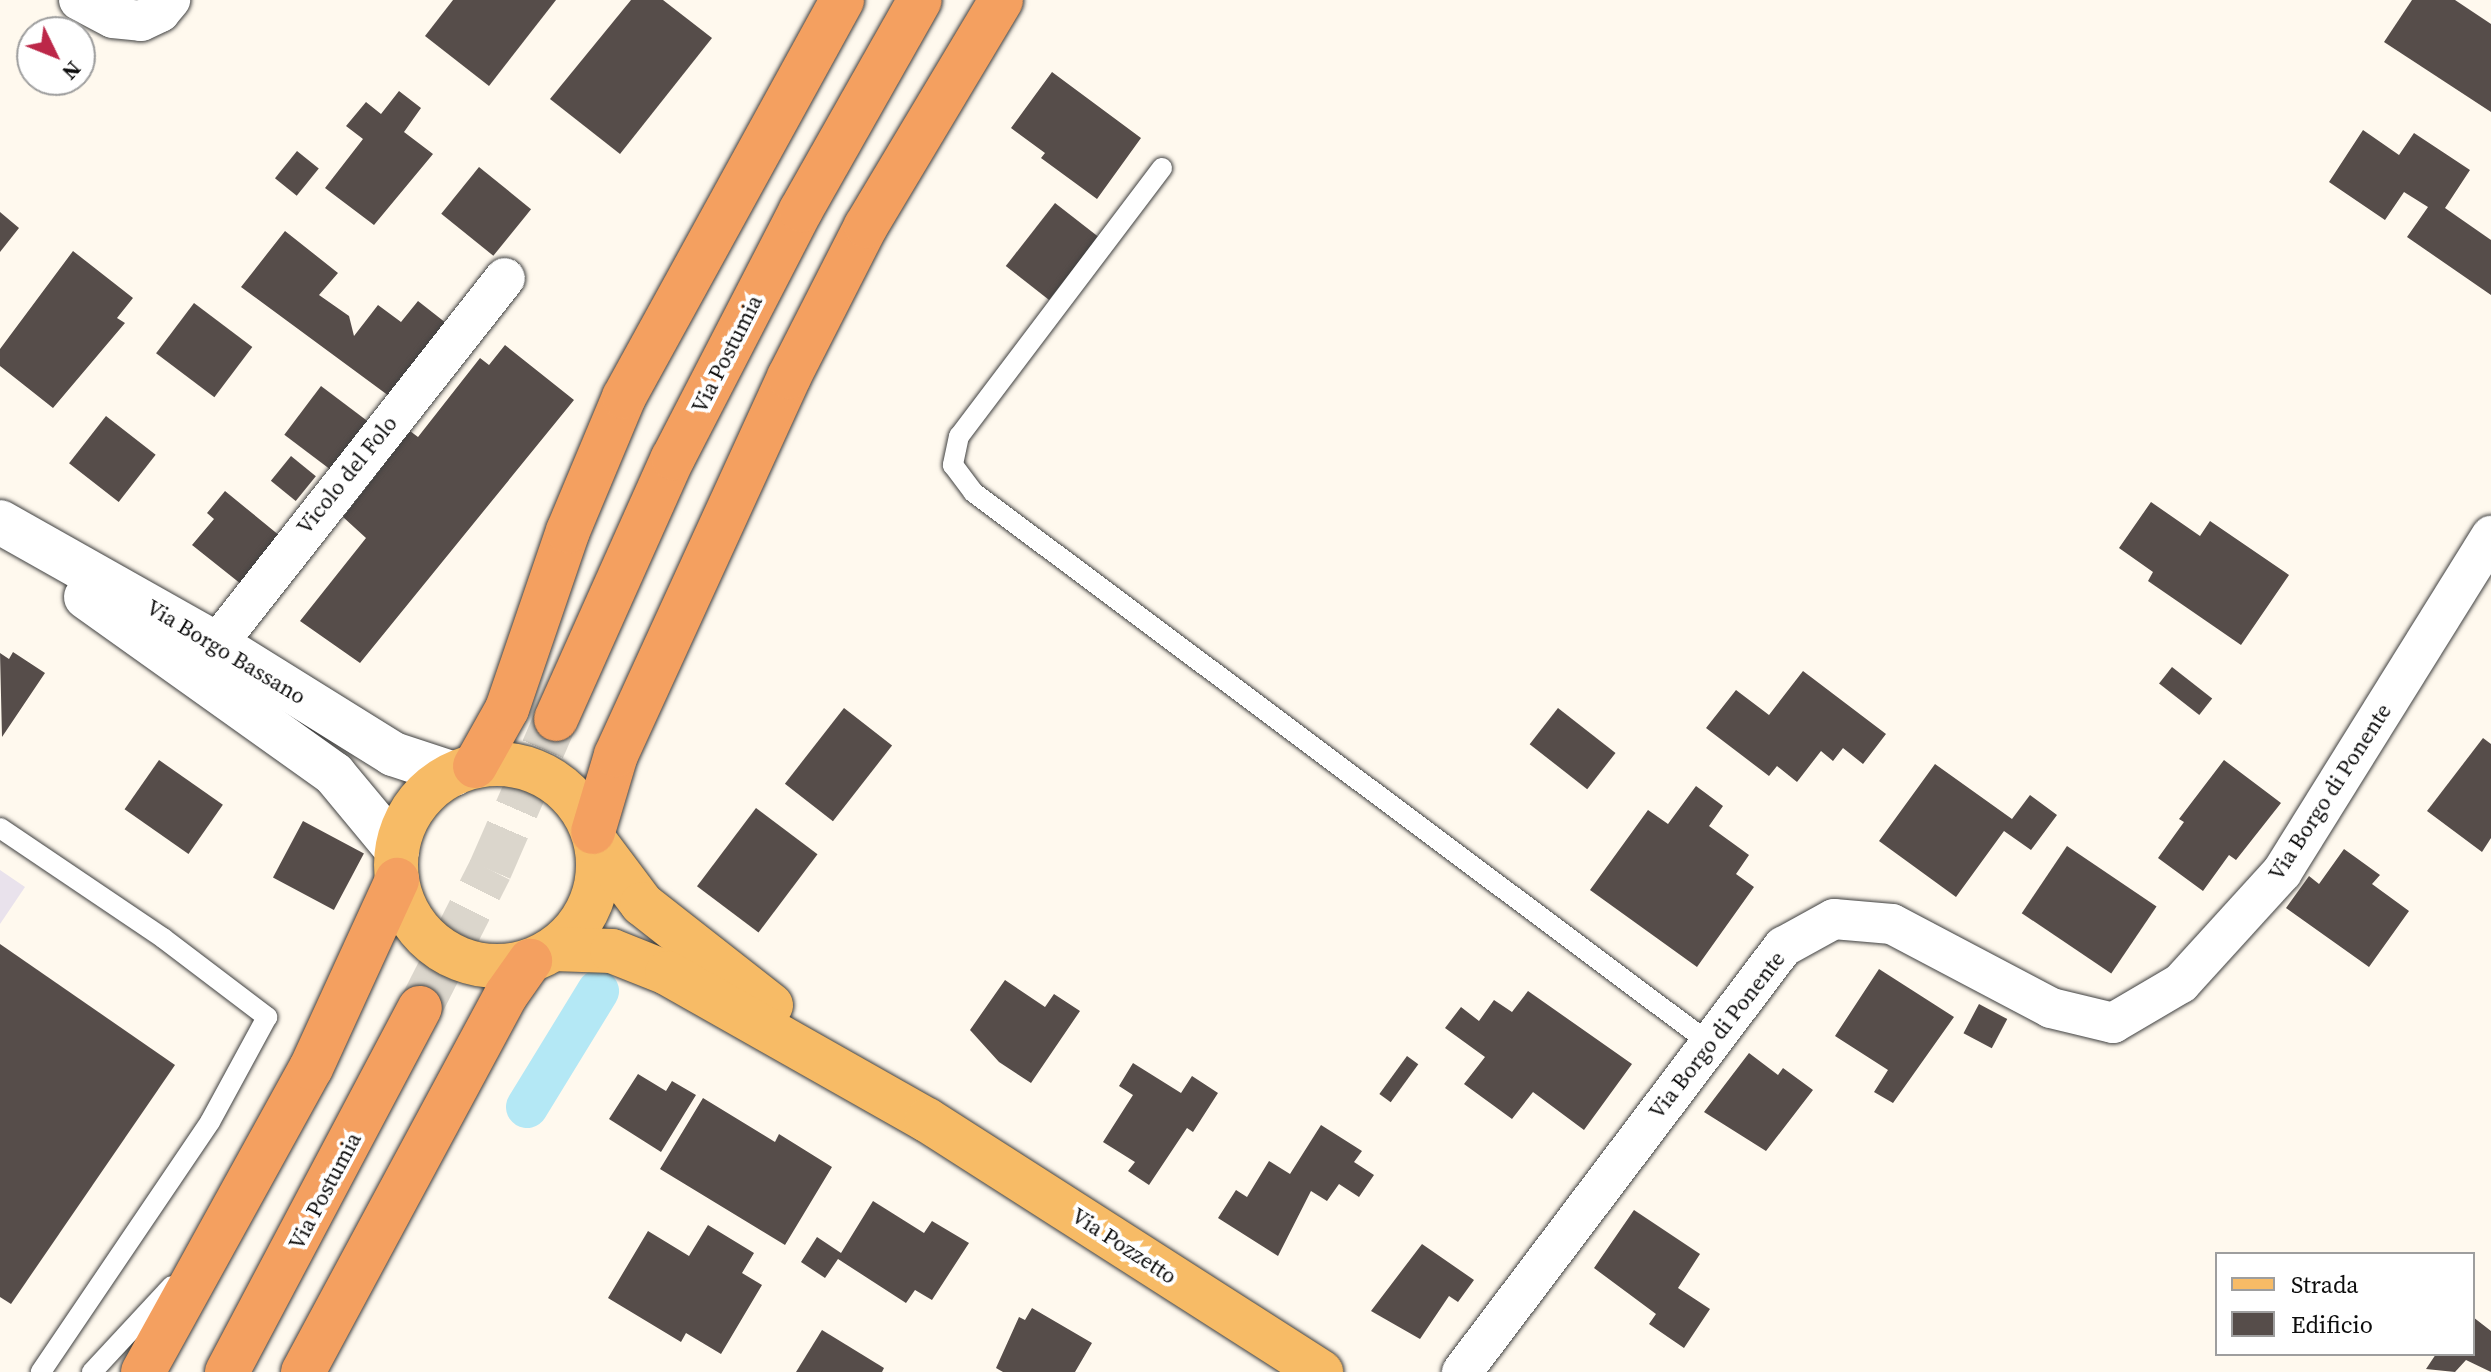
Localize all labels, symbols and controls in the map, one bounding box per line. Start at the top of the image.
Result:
north arrow [16,16,96,96]
text: N [56,55,89,87]
street label: Via Postumia [686,291,768,417]
street label: Vicolo del Folo [291,411,403,539]
street label: Via Borgo Bassano [142,594,310,710]
street label: Via Borgo di Ponente [2263,699,2397,885]
street label: Via Borgo di Ponente [1643,946,1791,1124]
street label: Via Postumia [283,1128,367,1254]
street label: Via Pozzetto [1067,1202,1181,1290]
legend [2215,1252,2475,1356]
text: Strada [2291,1268,2359,1301]
text: Edificio [2291,1308,2373,1341]

